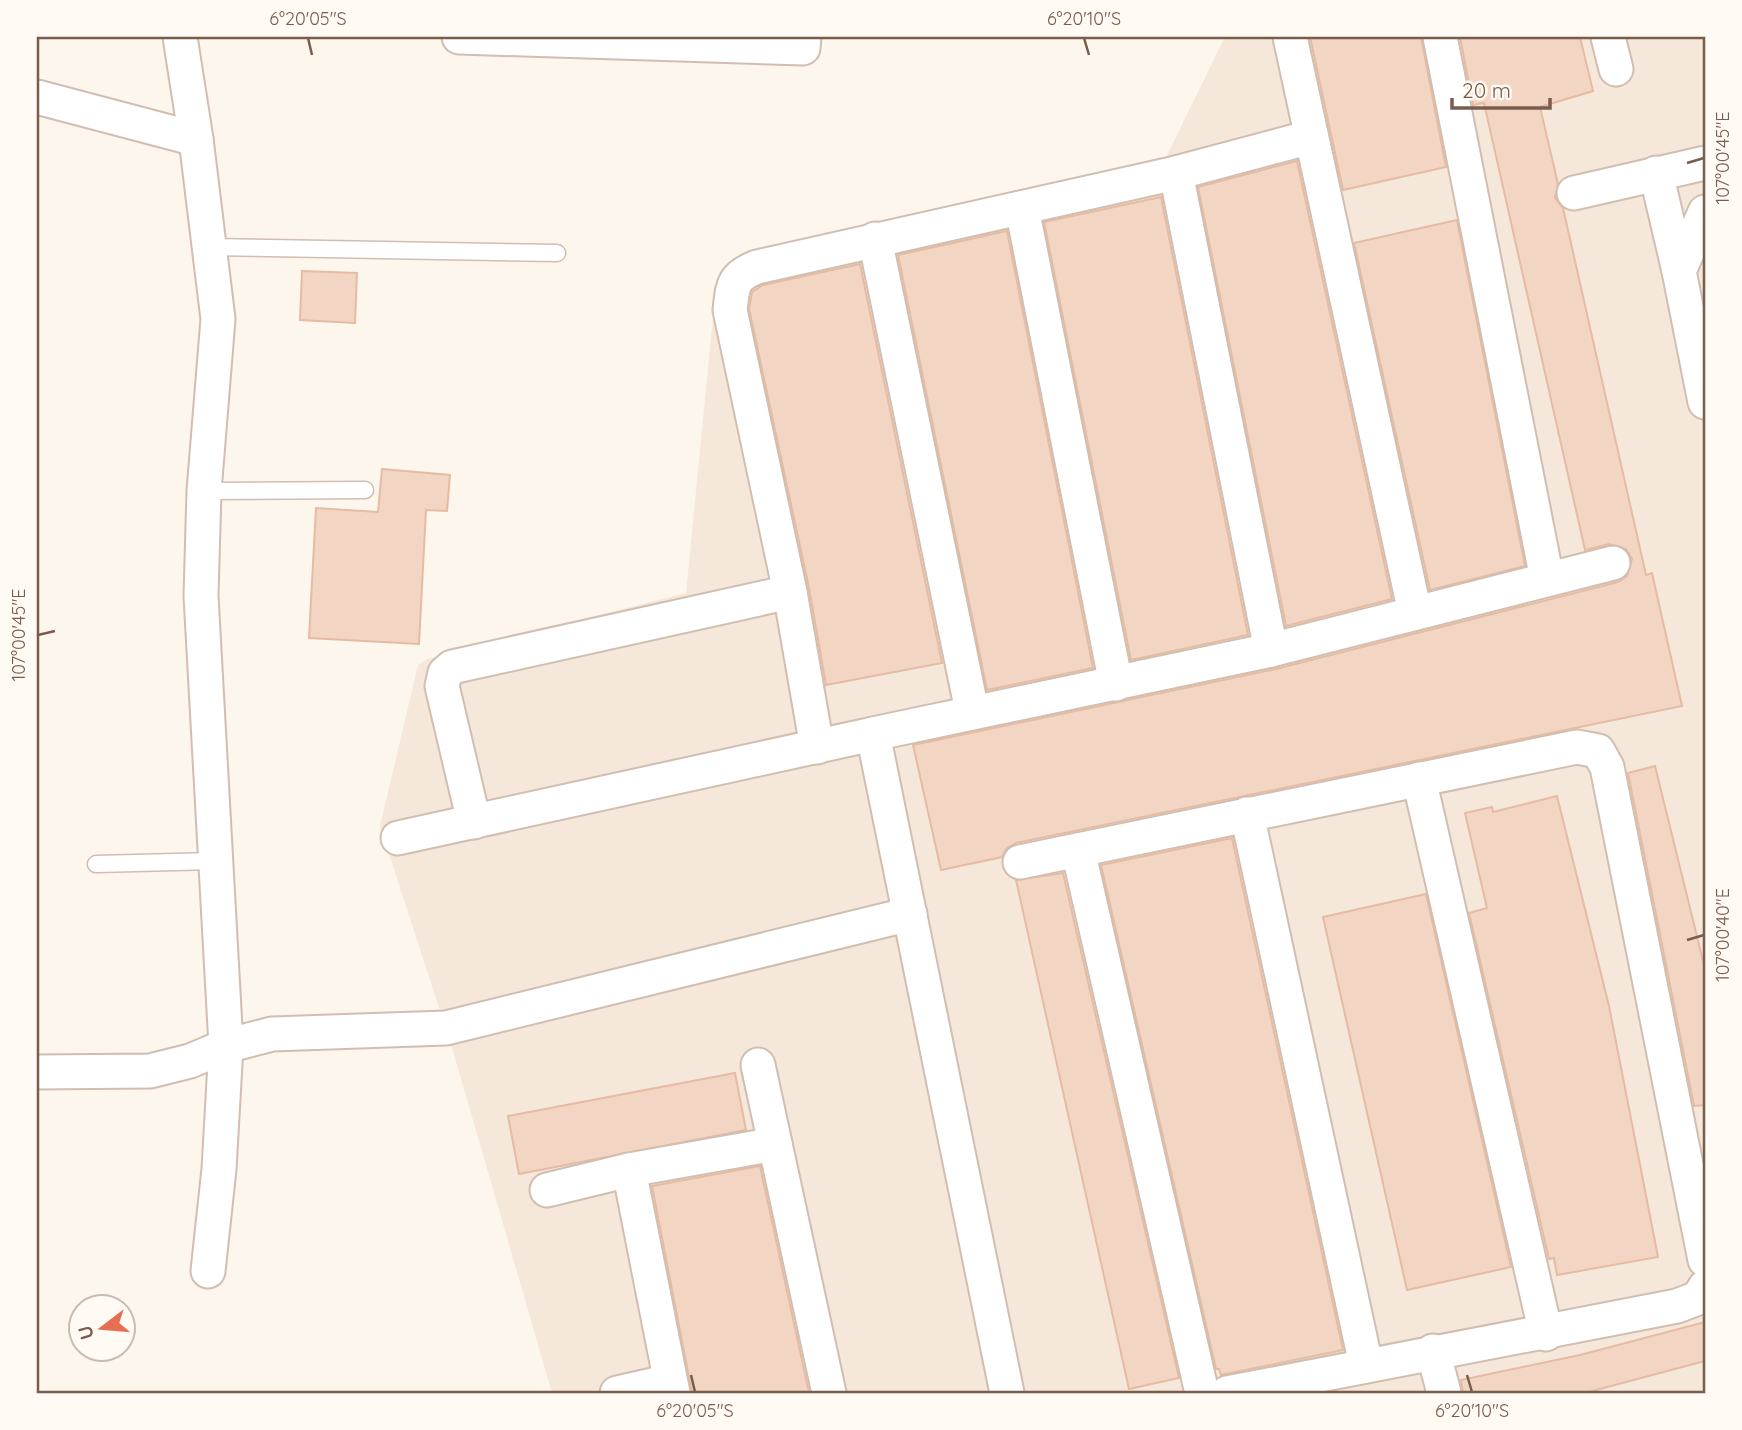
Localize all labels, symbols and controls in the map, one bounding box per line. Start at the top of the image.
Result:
text: 6°20'05"S [269,7,347,30]
text: 6°20'10"S [1047,7,1121,30]
scale bar [1452,66,1550,110]
text: 20 m [1462,77,1511,103]
text: 107°00'45"E [1711,111,1734,205]
text: 107°00'45"E [7,588,30,682]
text: 107°00'40"E [1711,888,1734,982]
north arrow [66,1294,136,1364]
text: U [72,1323,99,1342]
text: 6°20'05"S [656,1399,734,1422]
text: 6°20'10"S [1435,1399,1509,1422]

